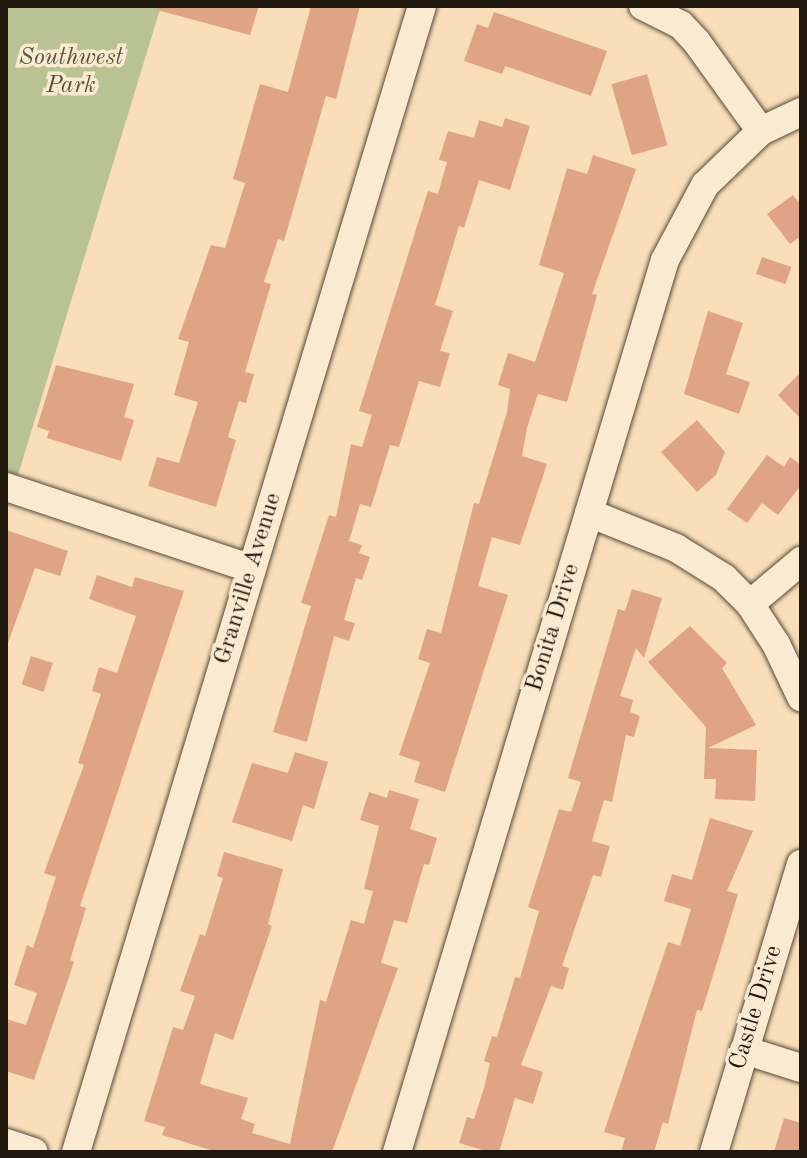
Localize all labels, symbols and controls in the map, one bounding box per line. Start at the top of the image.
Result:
park label: Southwest Park [19,45,123,101]
street label: Granville Avenue [209,490,289,668]
street label: Bonita Drive [521,560,587,696]
street label: Castle Drive [724,942,790,1074]

